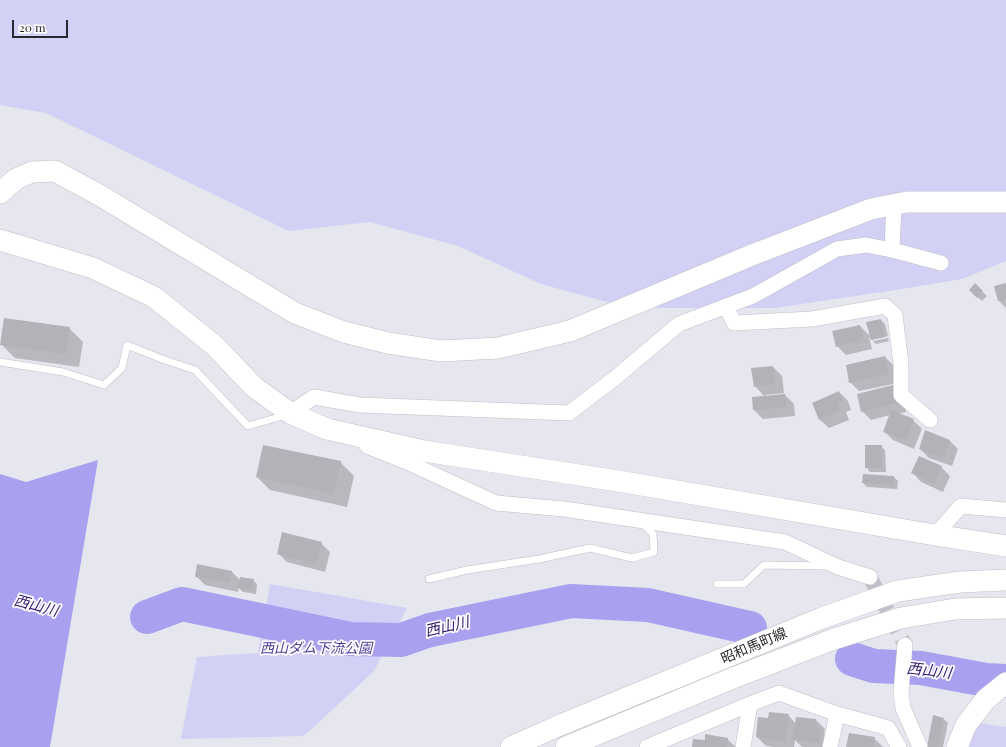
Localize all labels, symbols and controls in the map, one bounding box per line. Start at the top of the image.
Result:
scale bar [14,12,70,38]
text: 20 m [19,19,46,35]
water label: 西山川 [12,591,60,621]
water label: 西山川 [423,613,471,641]
street label: 昭和馬町線 [719,625,789,667]
park label: 西山ダム下流公園 [260,641,372,657]
water label: 西山川 [906,659,952,683]

